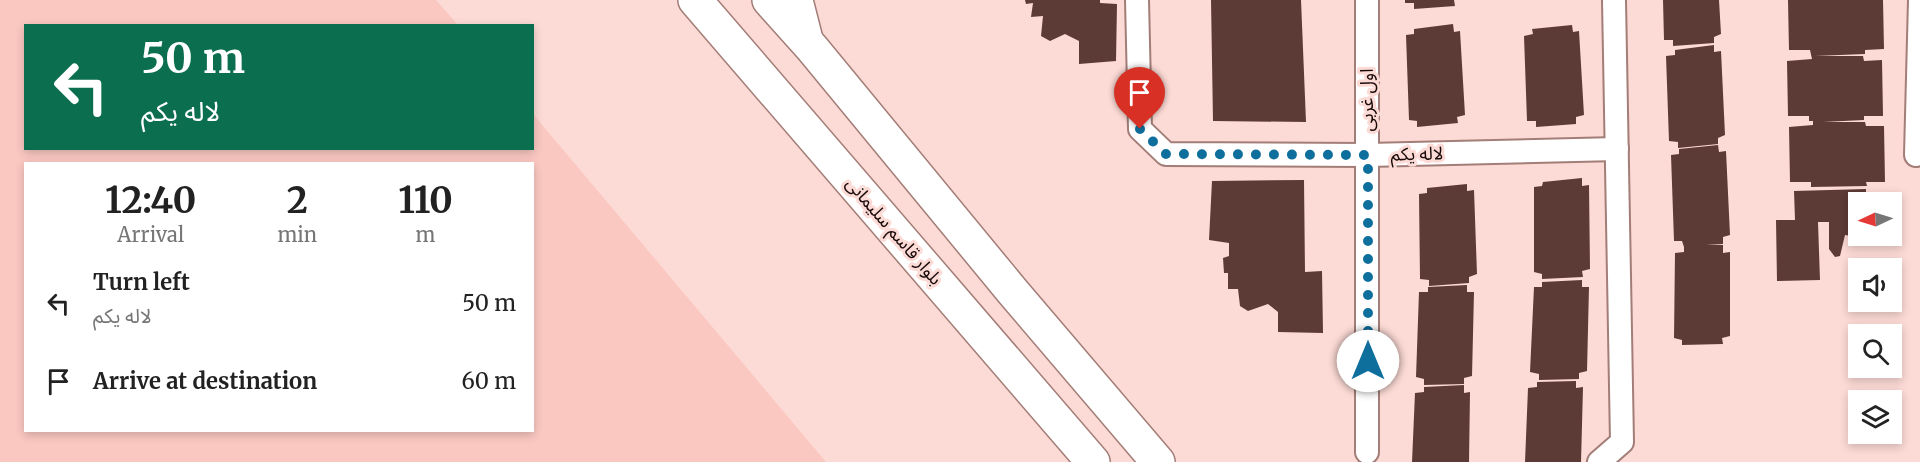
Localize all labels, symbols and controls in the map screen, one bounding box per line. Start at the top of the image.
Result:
text: 50 m [141,32,245,84]
icon: left [42,48,120,126]
pin [1114,67,1165,129]
street label: اول غربی [1355,69,1378,131]
icon: arrive [1123,76,1156,109]
text: لاله یکم [141,94,220,128]
street label: لاله یکم [1390,142,1444,167]
street label: بلوار قاسم سلیمانی [840,172,948,291]
text: 12:40 [105,178,196,223]
text: 2 [287,178,308,223]
text: 110 [398,178,453,223]
north arrow [1848,192,1902,246]
map controls [1848,192,1902,444]
text: Arrival [117,222,184,247]
text: min [277,222,317,247]
text: m [416,222,435,247]
button: sound [1848,258,1902,312]
text: Turn left [93,268,190,296]
icon: left [42,287,75,320]
text: 50 m [462,289,516,317]
text: لاله یکم [93,303,152,328]
button: search [1848,324,1902,378]
position arrow [1336,329,1400,393]
icon: arrive [42,365,75,398]
text: Arrive at destination [93,367,317,395]
text: 60 m [462,367,516,395]
button: layers [1848,390,1902,444]

